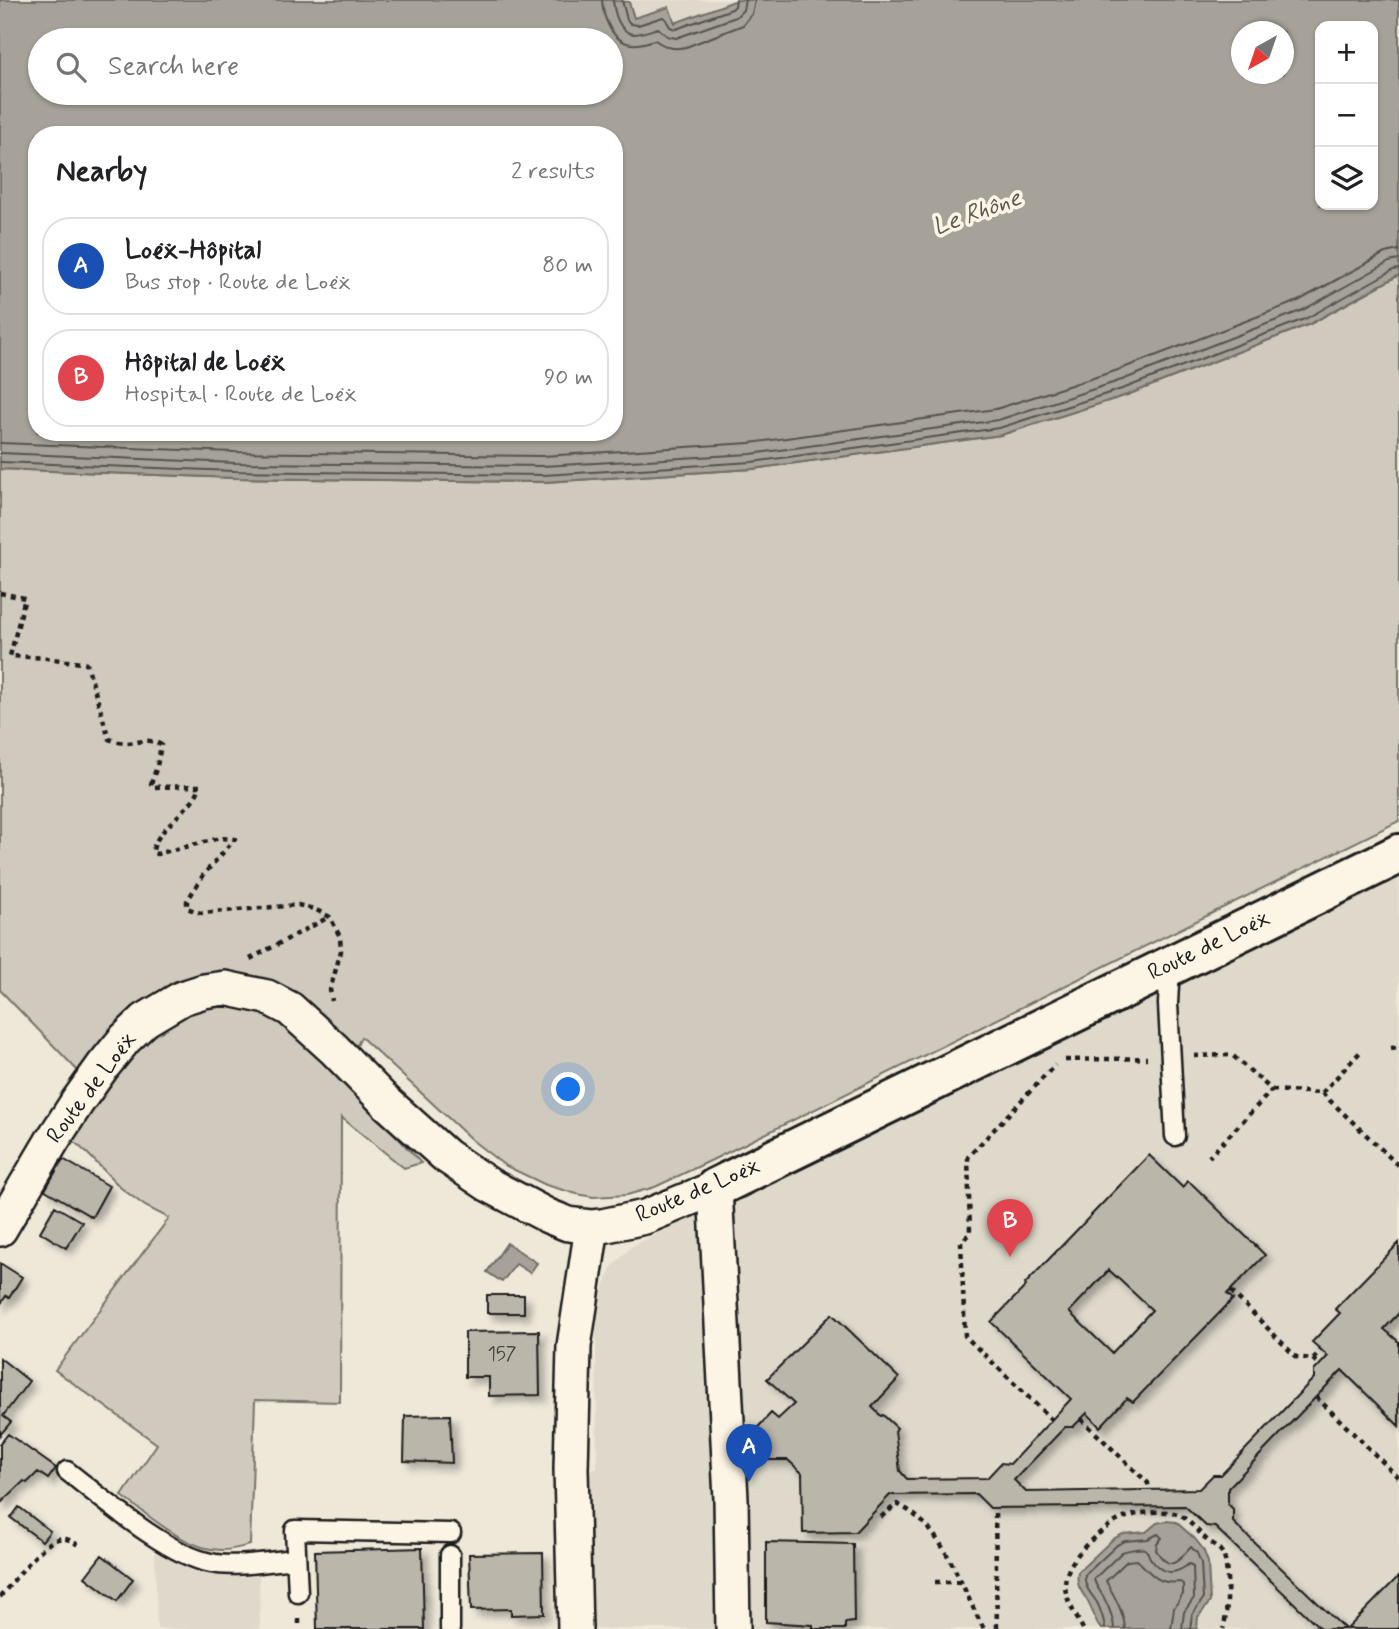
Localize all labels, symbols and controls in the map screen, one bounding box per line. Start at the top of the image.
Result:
north arrow [1231,21,1294,84]
map controls [1315,21,1378,210]
button: + [1315,21,1378,84]
search box [28,28,623,105]
icon: search [52,48,90,86]
text: Search here [108,50,239,84]
button: − [1315,84,1378,147]
button: layers [1315,147,1378,210]
text: Nearby [56,152,147,191]
text: 2 results [511,157,595,187]
water label: Le Rhône [929,182,1026,243]
text: Loëx-Hôpital [125,234,261,268]
text: A [73,251,89,281]
text: 80 m [542,251,593,281]
text: Bus stop · Route de Loëx [125,268,351,298]
text: Hôpital de Loëx [125,346,285,380]
text: B [74,363,88,393]
text: 90 m [544,363,593,393]
text: Hospital · Route de Loëx [125,380,357,410]
street label: Route de Loëx [1143,904,1275,988]
street label: Route de Loëx [40,1026,144,1150]
your location [551,1072,585,1106]
street label: Route de Loëx [631,1151,765,1231]
pin: B [987,1199,1033,1257]
house number: 157 [487,1342,517,1367]
pin: A [726,1424,772,1482]

